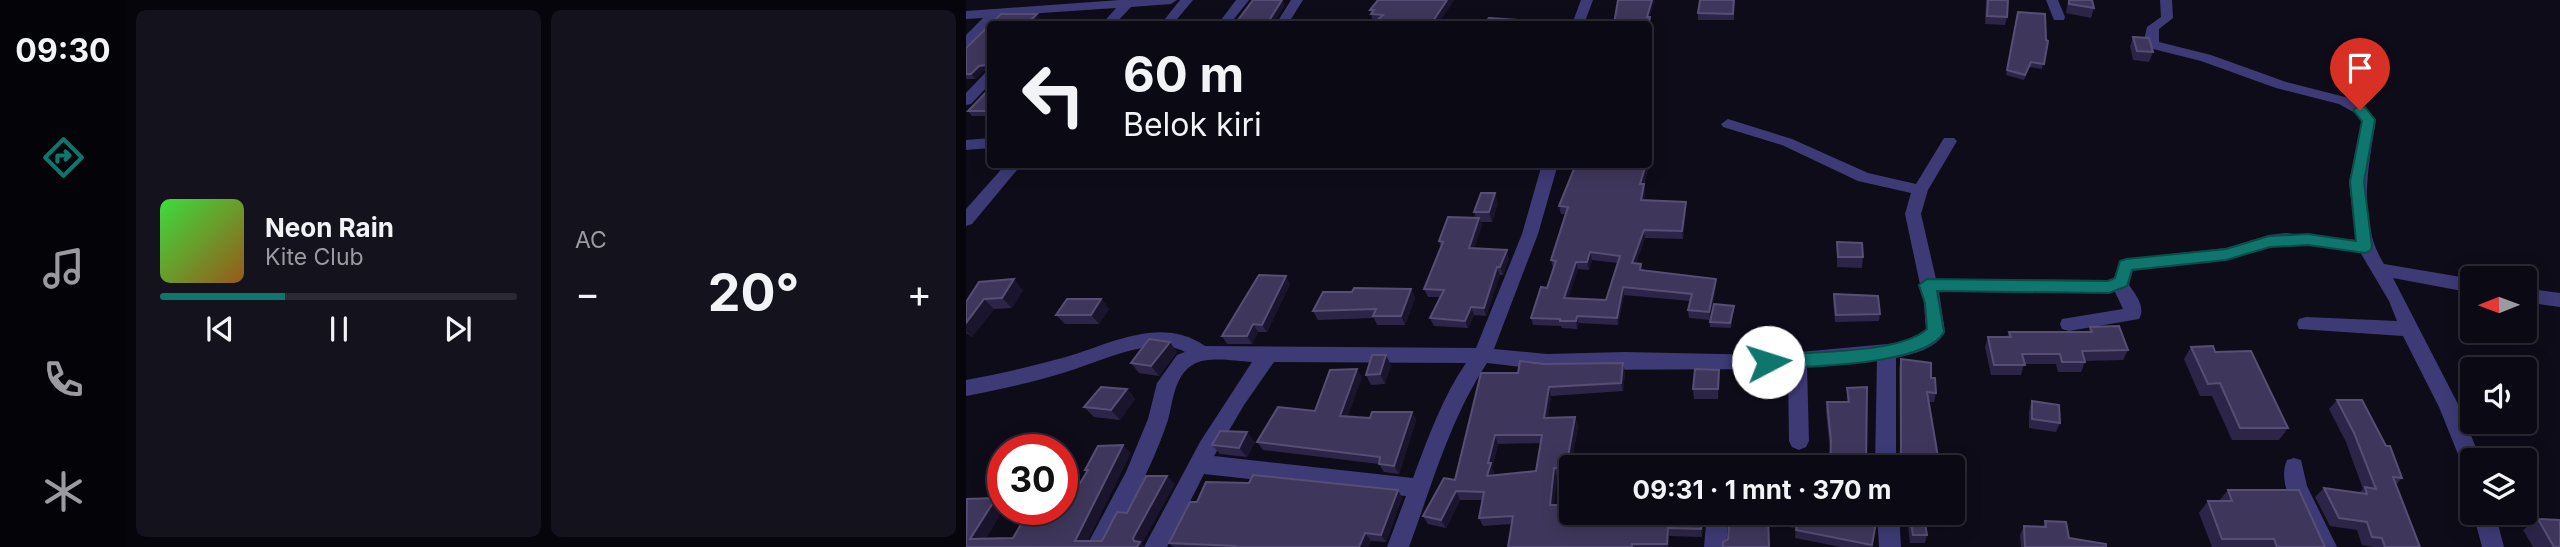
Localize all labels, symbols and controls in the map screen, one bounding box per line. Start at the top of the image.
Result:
text: 09:30 [15,31,111,70]
pin [2330,38,2390,110]
text: 60 m [1123,45,1244,104]
icon: left [1008,49,1099,140]
icon: arrive [2341,49,2379,87]
text: Belok kiri [1123,105,1262,144]
icon: directions [39,133,88,182]
text: Neon Rain [265,212,394,243]
text: AC [575,226,607,254]
text: Kite Club [265,243,364,271]
icon: music [39,244,88,293]
text: 20° [708,261,799,324]
north arrow [2460,266,2538,343]
map controls [2460,266,2537,525]
text: − [575,270,600,316]
text: + [907,270,932,316]
icon: previous [201,310,239,348]
icon: pause [320,310,358,348]
icon: next [439,310,477,348]
position arrow [1731,325,1805,399]
icon: phone [39,355,88,404]
button: sound [2460,357,2537,434]
speed limit sign: 30 [987,434,1078,525]
button: layers [2460,448,2537,525]
icon: climate [39,467,88,516]
text: 09:31 · 1 mnt · 370 m [1633,474,1891,505]

